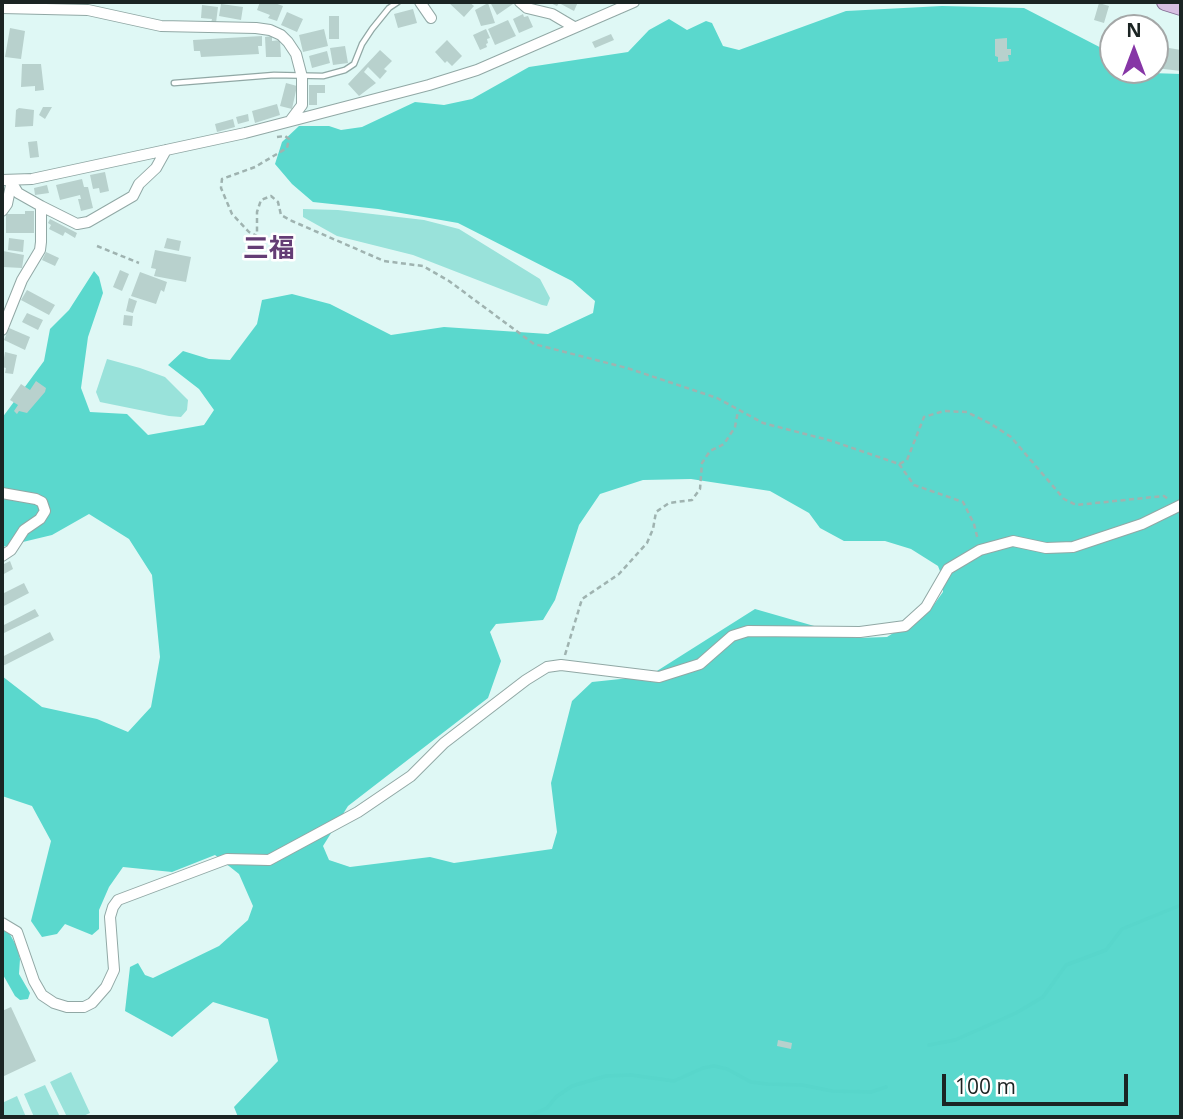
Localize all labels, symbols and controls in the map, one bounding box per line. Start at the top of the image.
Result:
north arrow [1099,14,1169,84]
text: N [1126,17,1142,43]
district label: 三福 [243,234,295,266]
scale bar [945,1060,1130,1104]
text: 100 m [955,1072,1016,1100]

